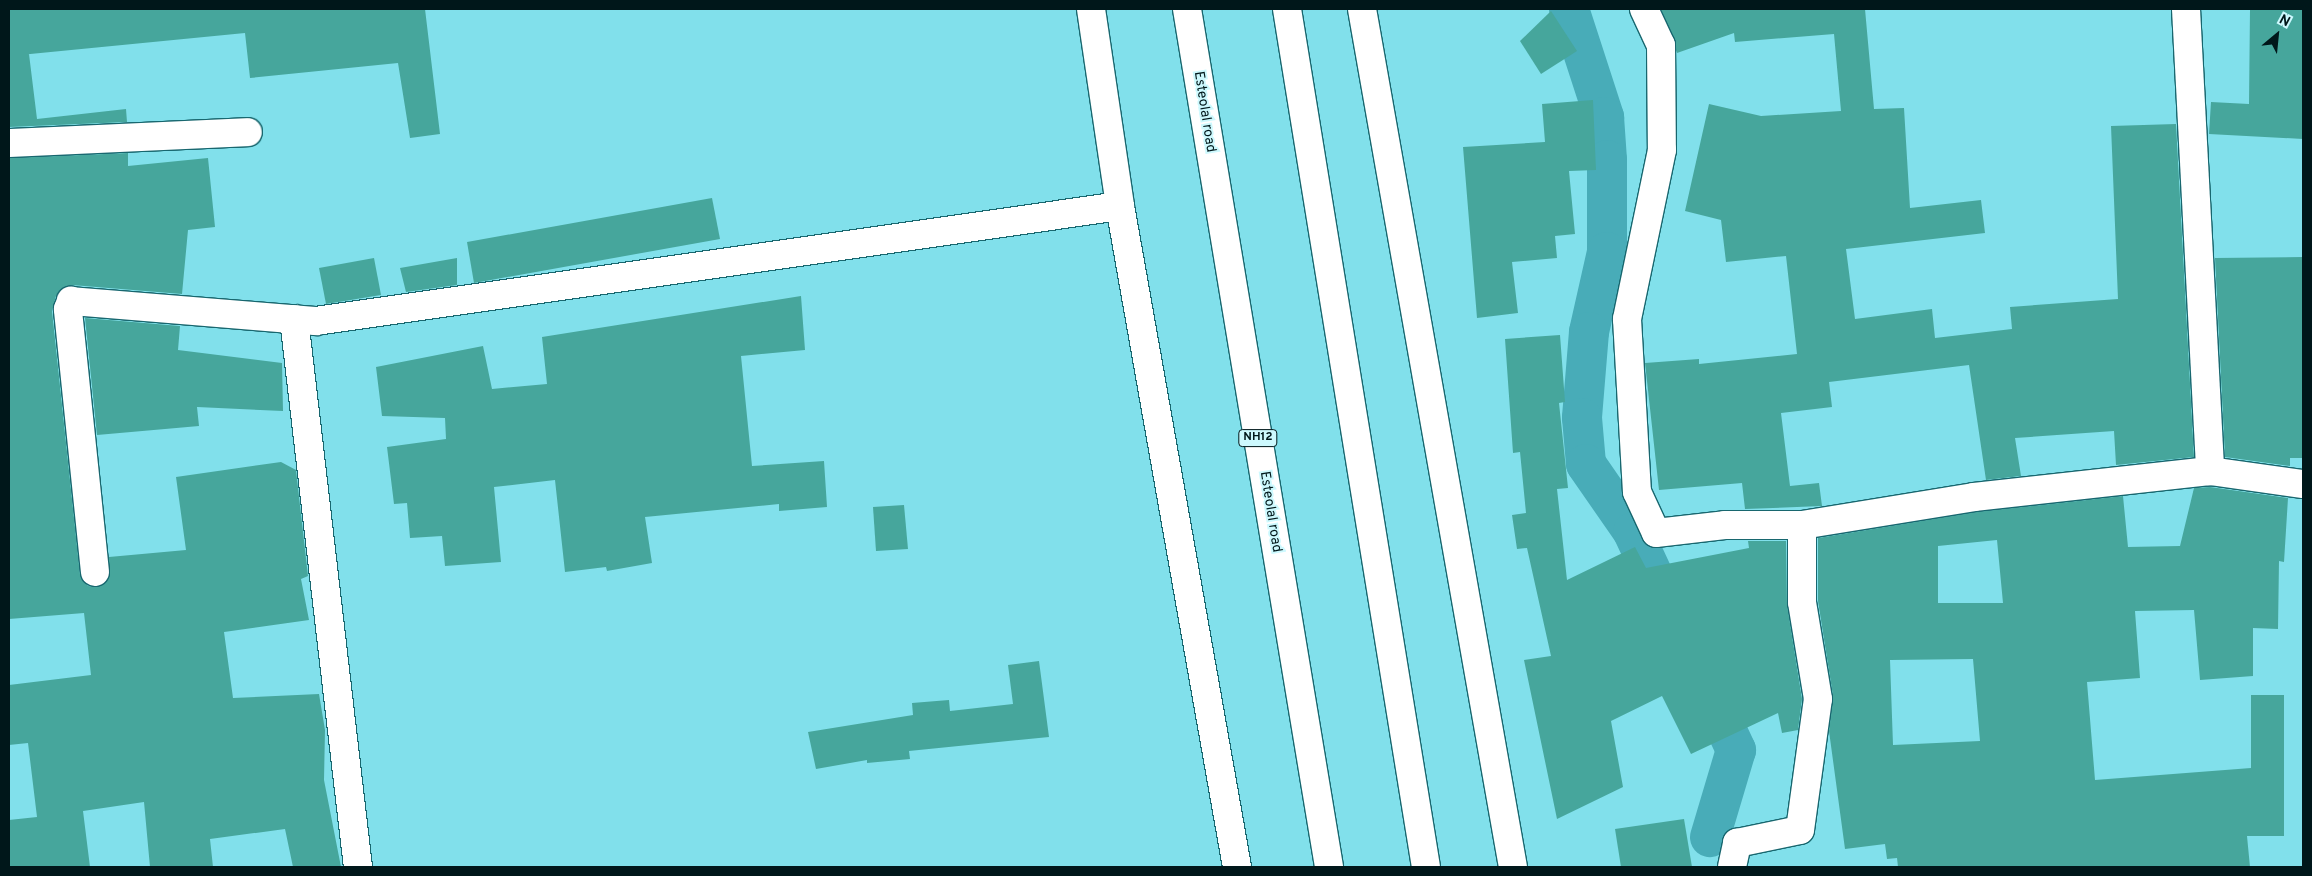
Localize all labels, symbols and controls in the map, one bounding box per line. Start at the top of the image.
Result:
north arrow [2252,10,2302,60]
text: N [2276,11,2293,31]
street label: Esteolal road [1189,70,1219,154]
road number: NH12 [1238,428,1278,448]
street label: Esteolal road [1255,470,1285,554]

